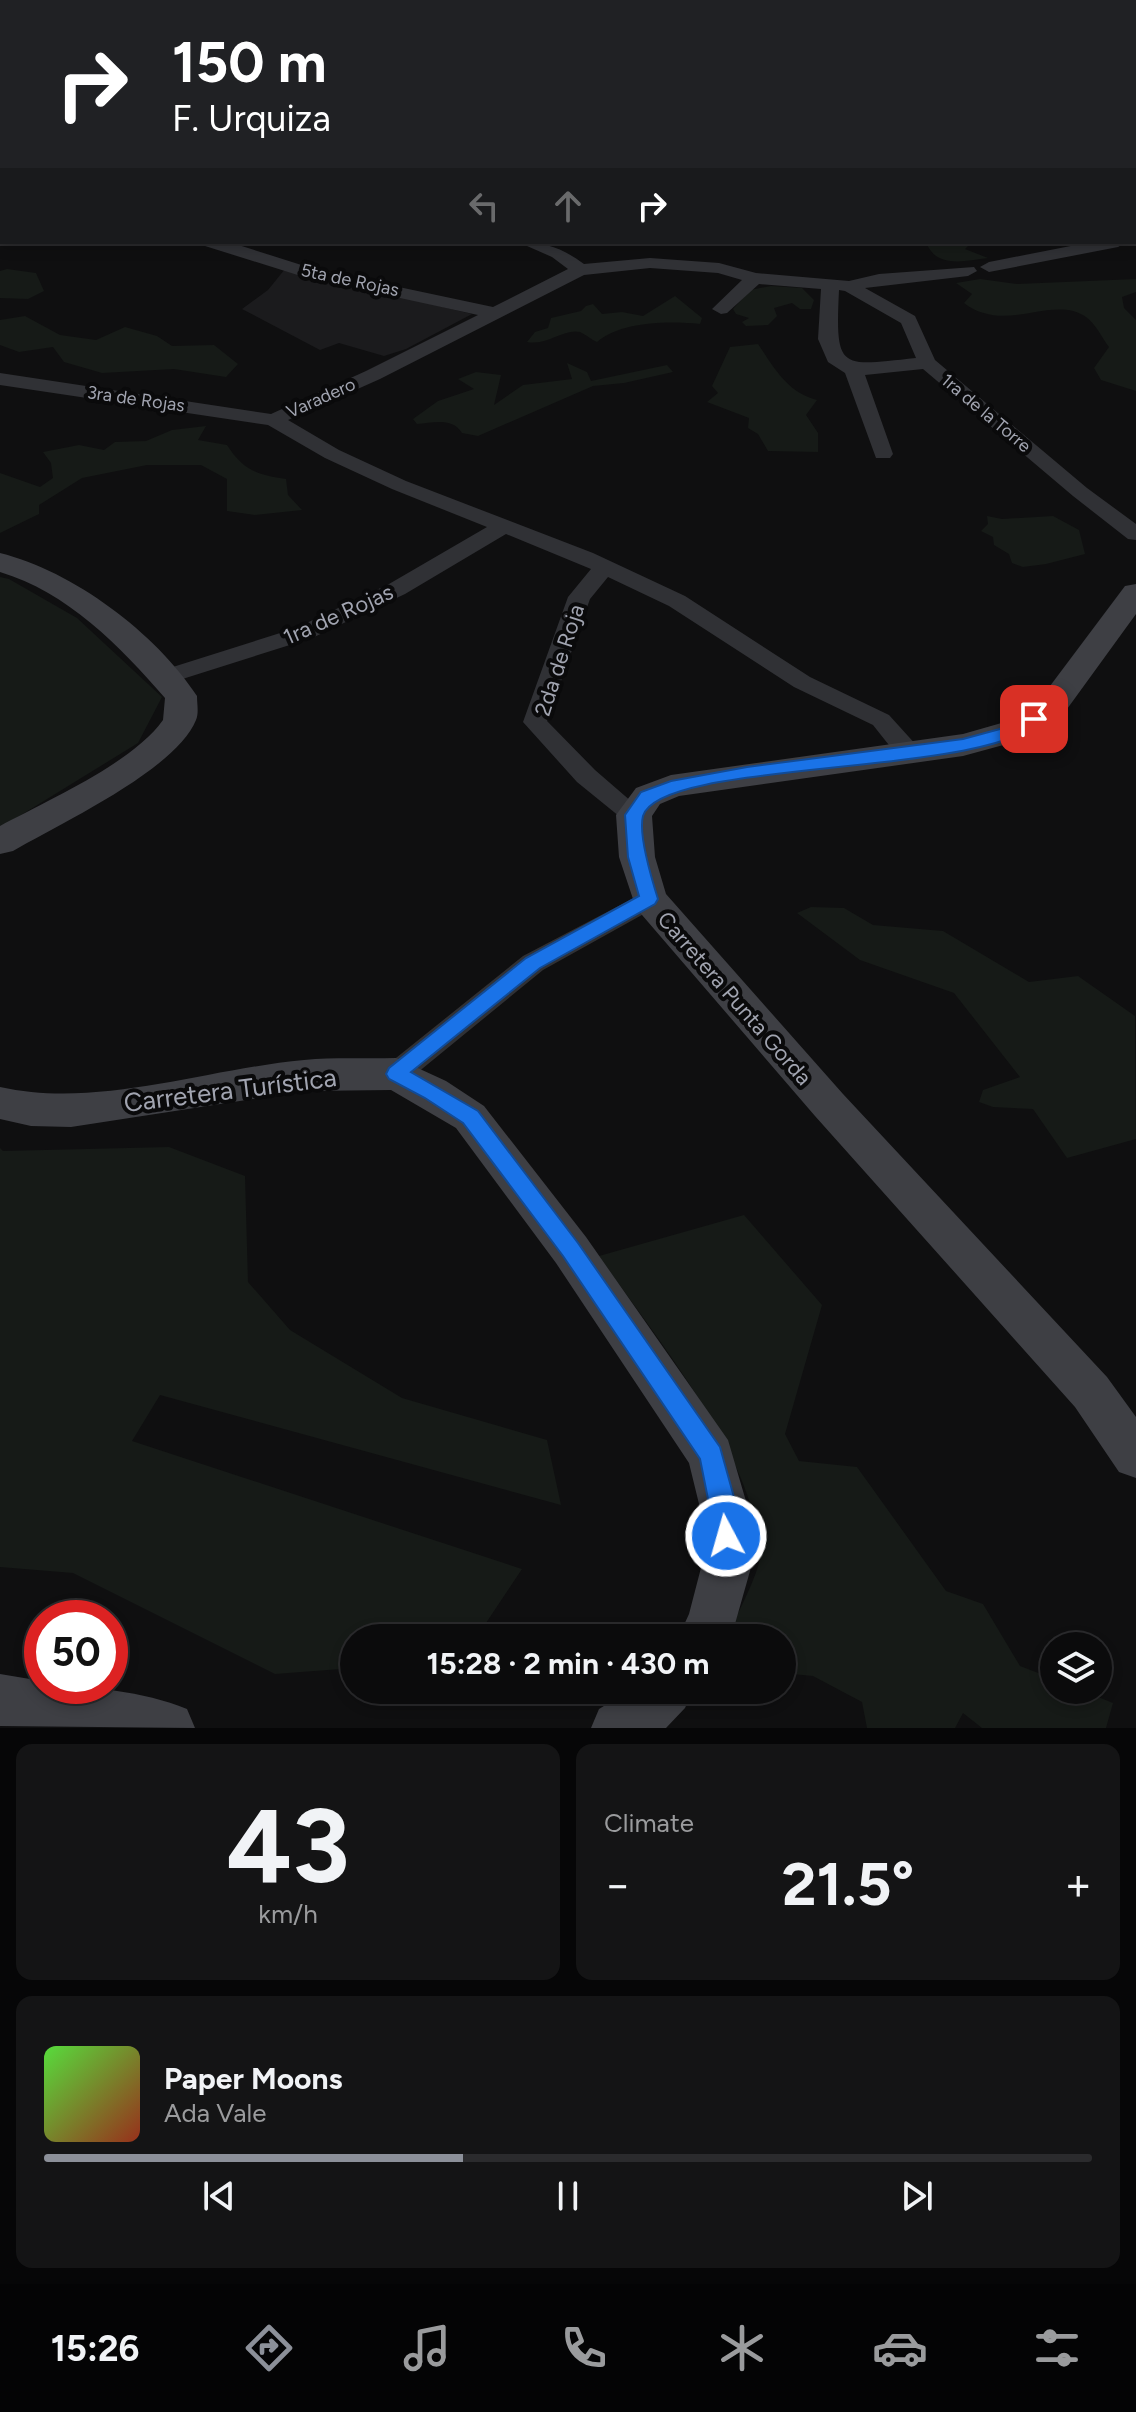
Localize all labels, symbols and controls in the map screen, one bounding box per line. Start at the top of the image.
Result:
text: 150 m [172,29,327,96]
icon: right [40,32,144,136]
text: F. Urquiza [172,97,331,140]
icon: left [462,184,506,228]
icon: ahead [546,184,590,228]
icon: right [630,184,674,228]
street label: 5ta de Rojas [299,259,401,301]
street label: 1ra de la Torre [936,369,1036,457]
street label: Varadero [283,373,359,423]
street label: 3ra de Rojas [86,381,186,417]
street label: 1ra de Rojas [279,578,397,651]
street label: 2da de Roja [529,601,590,719]
pin [1000,685,1068,753]
icon: arrive [1012,697,1056,741]
street label: Carretera Punta Gorda [652,906,817,1091]
street label: Carretera Turística [122,1061,338,1119]
position arrow [684,1494,768,1578]
speed limit sign: 50 [24,1600,128,1704]
map controls [1040,1632,1112,1704]
button: layers [1040,1632,1112,1704]
text: 15:28 · 2 min · 430 m [427,1645,710,1682]
text: 43 [226,1783,350,1908]
text: Climate [604,1807,694,1839]
text: 21.5° [782,1848,914,1920]
text: − [604,1858,631,1911]
text: + [1065,1858,1092,1911]
text: km/h [258,1898,318,1930]
text: Paper Moons [164,2060,343,2097]
text: Ada Vale [164,2097,267,2129]
icon: previous [197,2174,241,2218]
icon: pause [546,2174,590,2218]
icon: next [895,2174,939,2218]
icon: directions [241,2320,297,2376]
icon: music [399,2320,455,2376]
icon: phone [556,2320,612,2376]
icon: climate [714,2320,770,2376]
icon: car [872,2320,928,2376]
icon: filters [1029,2320,1085,2376]
text: 15:26 [51,2327,139,2370]

